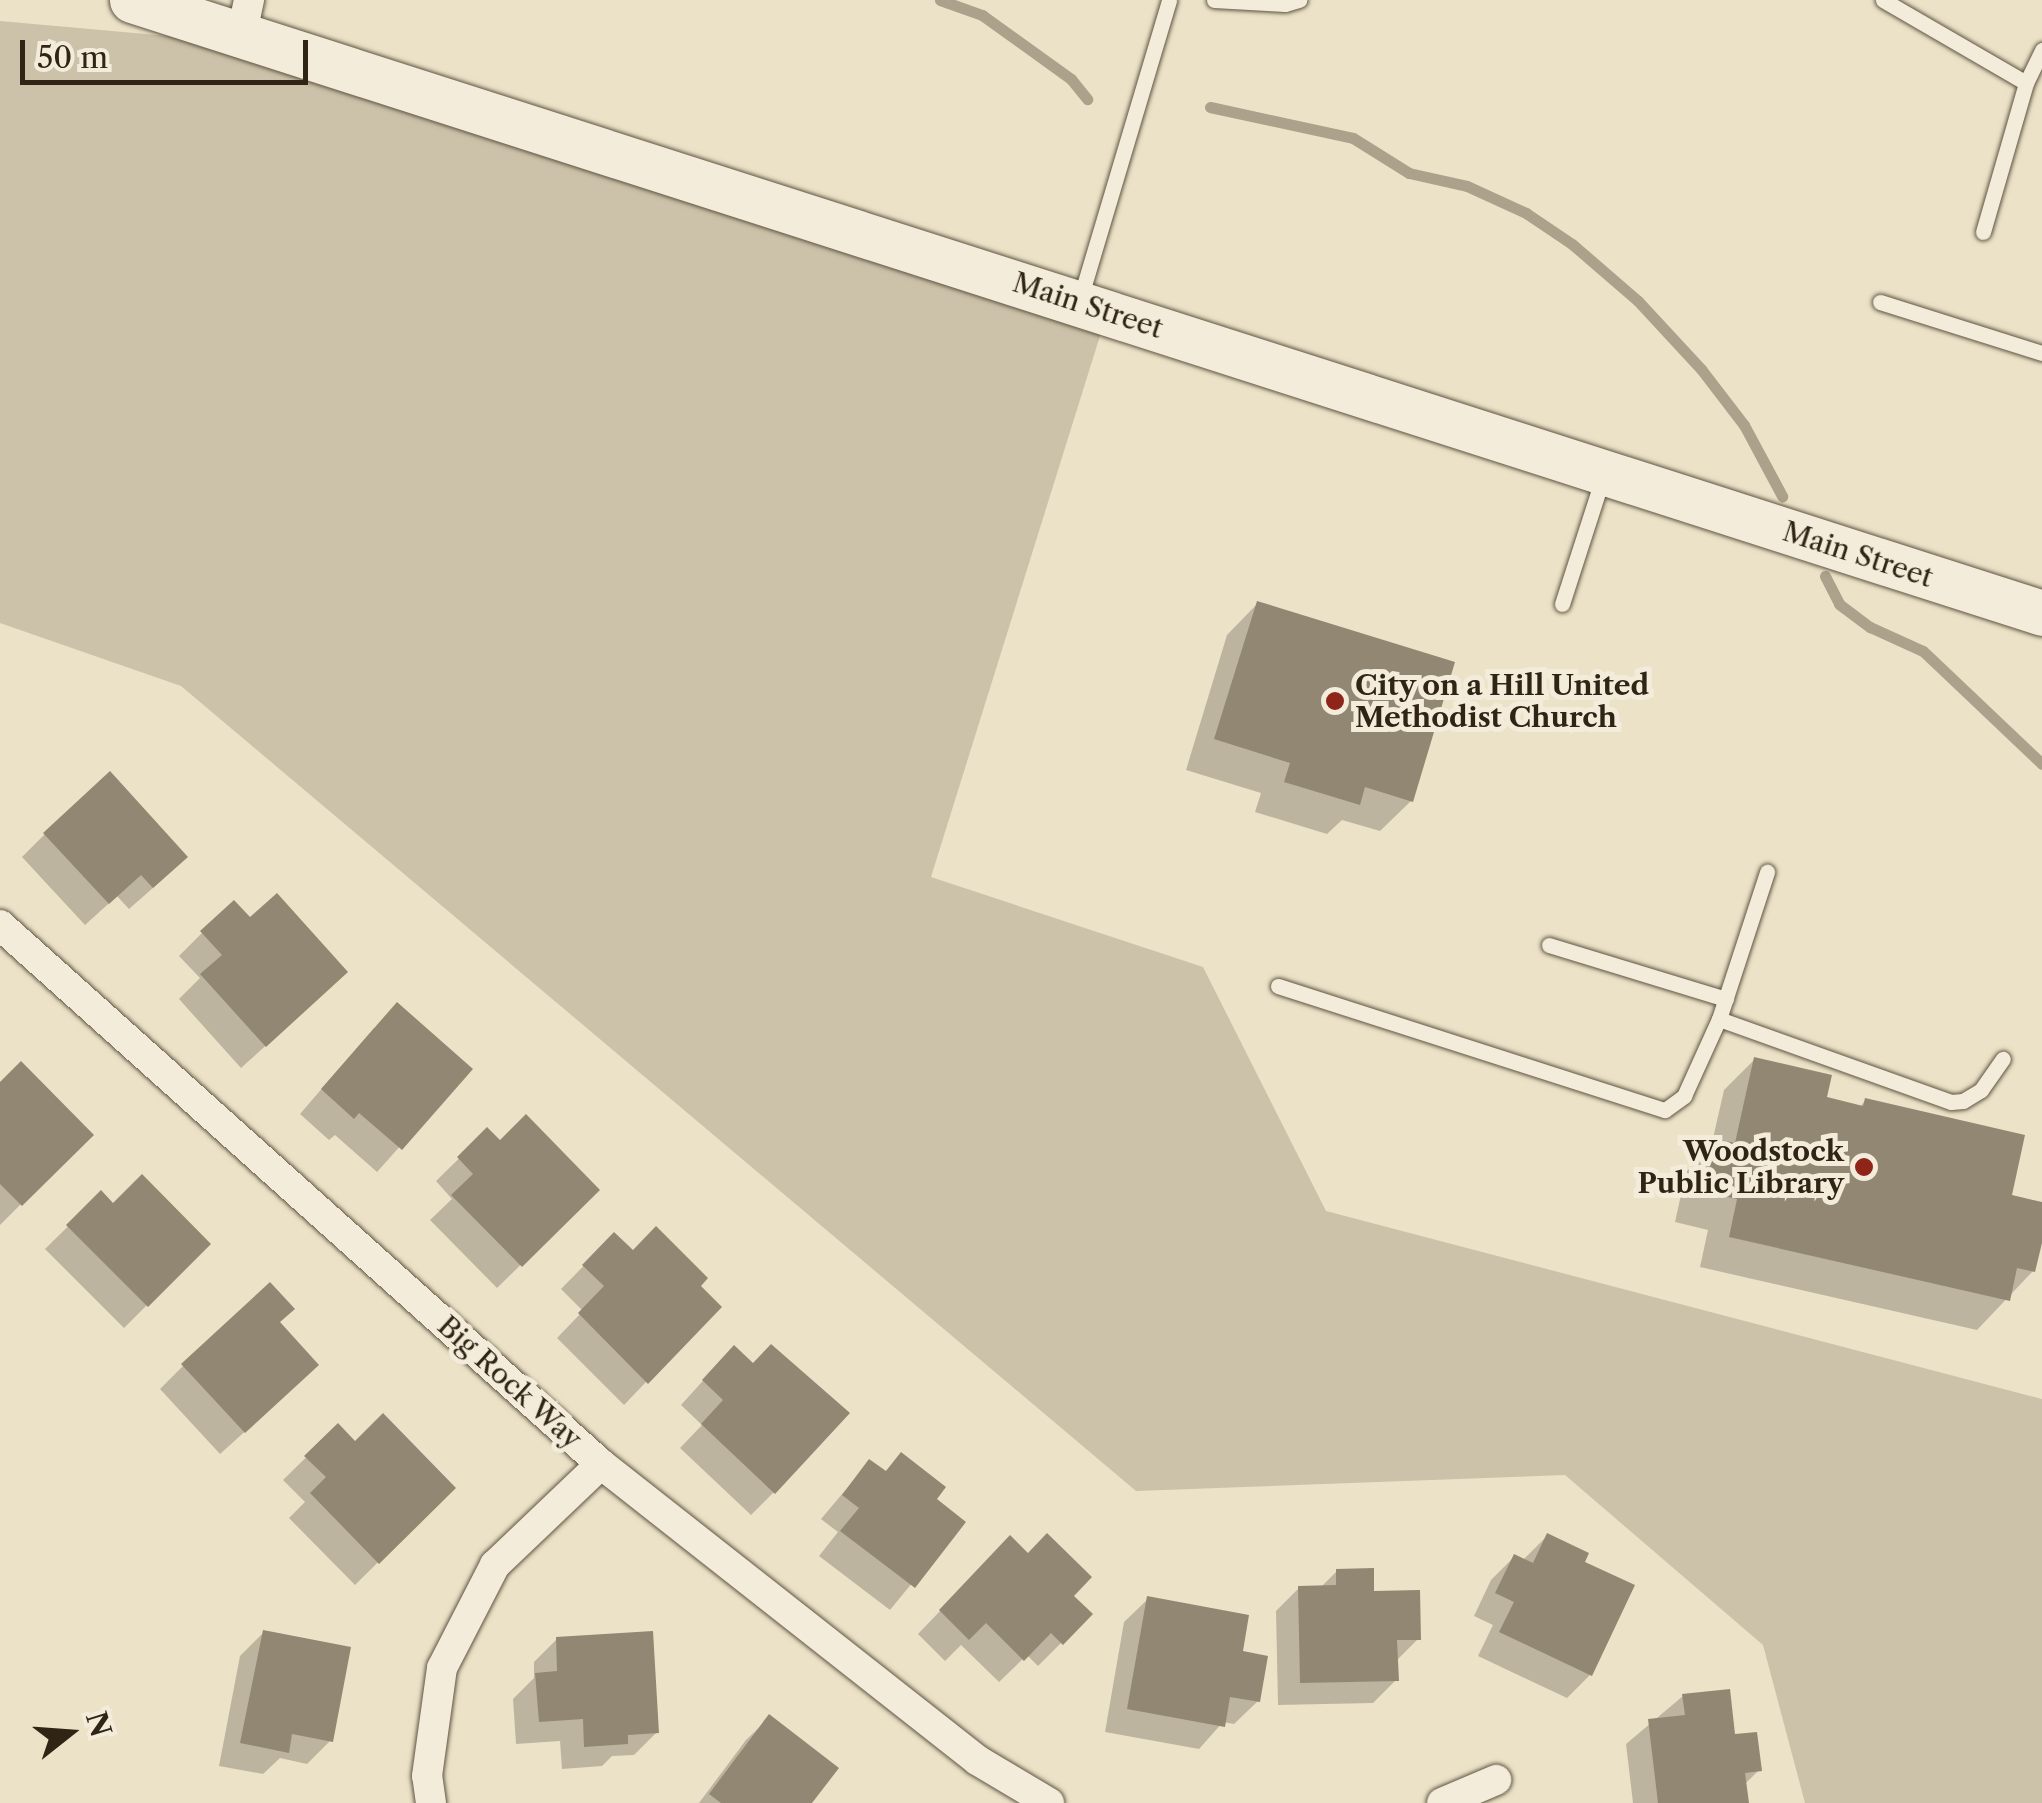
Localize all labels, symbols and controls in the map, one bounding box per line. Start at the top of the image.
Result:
scale bar [25,20,312,82]
text: 50 m [37,39,108,76]
street label: Main Street [1009,265,1167,345]
street label: Main Street [1779,514,1937,594]
place label: City on a Hill United Methodist Church [1355,668,1650,734]
marker: City on a Hill United Methodist Church [1324,690,1346,712]
place label: Woodstock Public Library [1638,1134,1844,1200]
marker: Woodstock Public Library [1853,1156,1875,1178]
street label: Big Rock Way [430,1308,590,1456]
north arrow [20,1683,120,1783]
text: N [79,1708,119,1741]

